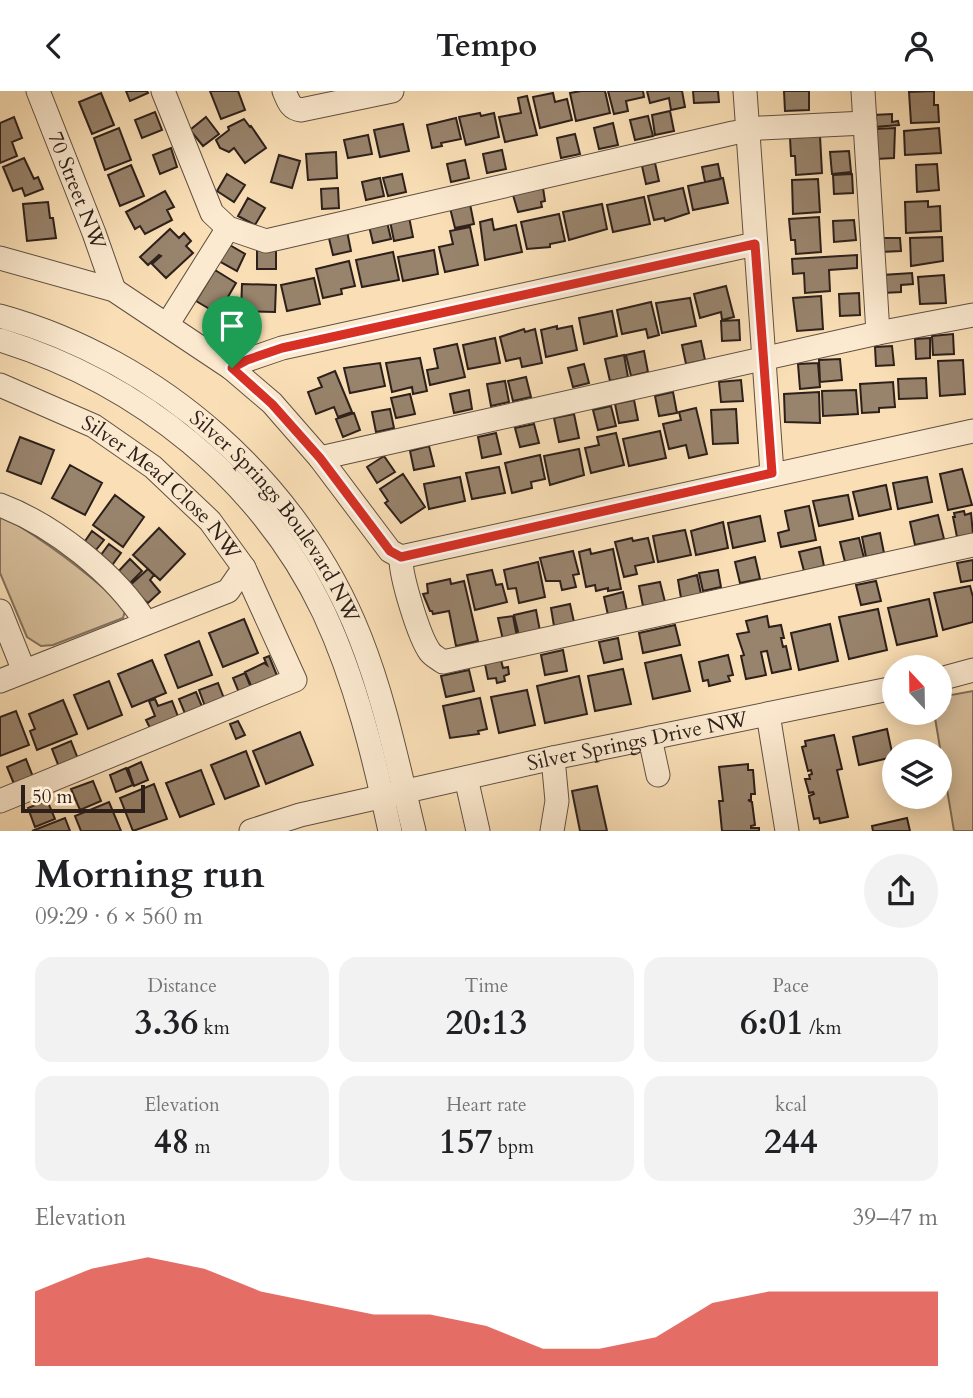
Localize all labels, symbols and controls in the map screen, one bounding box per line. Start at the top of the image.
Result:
text: Tempo [436,24,537,68]
icon: back [35,27,73,65]
icon: person [900,27,938,65]
street label: 70 Street NW [41,127,113,254]
pin [202,296,262,368]
icon: arrive [213,307,251,345]
street label: Silver Springs Boulevard NW [184,403,367,628]
street label: Silver Mead Close NW [77,408,248,566]
north arrow [882,655,952,725]
map controls [882,655,952,809]
street label: Silver Springs Drive NW [524,704,751,778]
button: layers [882,739,952,809]
scale bar [21,782,145,814]
text: 50 m [32,784,73,810]
text: Morning run [35,849,265,901]
button: share [864,854,938,928]
text: 09:29 · 6 × 560 m [35,901,203,932]
text: Distance [147,973,217,999]
text: Time [465,973,508,999]
text: Pace [772,973,809,999]
text: 3.36 [135,999,198,1047]
text: 20:13 [446,999,527,1047]
text: 6:01 [740,999,804,1047]
text: km [198,1015,230,1041]
text: /km [804,1015,842,1041]
text: Elevation [144,1092,220,1118]
text: Heart rate [446,1092,527,1118]
text: kcal [775,1092,807,1118]
text: 48 [154,1118,190,1166]
text: 157 [439,1118,493,1166]
text: 244 [764,1118,818,1166]
text: m [190,1134,211,1160]
text: bpm [493,1134,534,1160]
text: Elevation [35,1202,126,1233]
text: 39–47 m [853,1202,938,1233]

